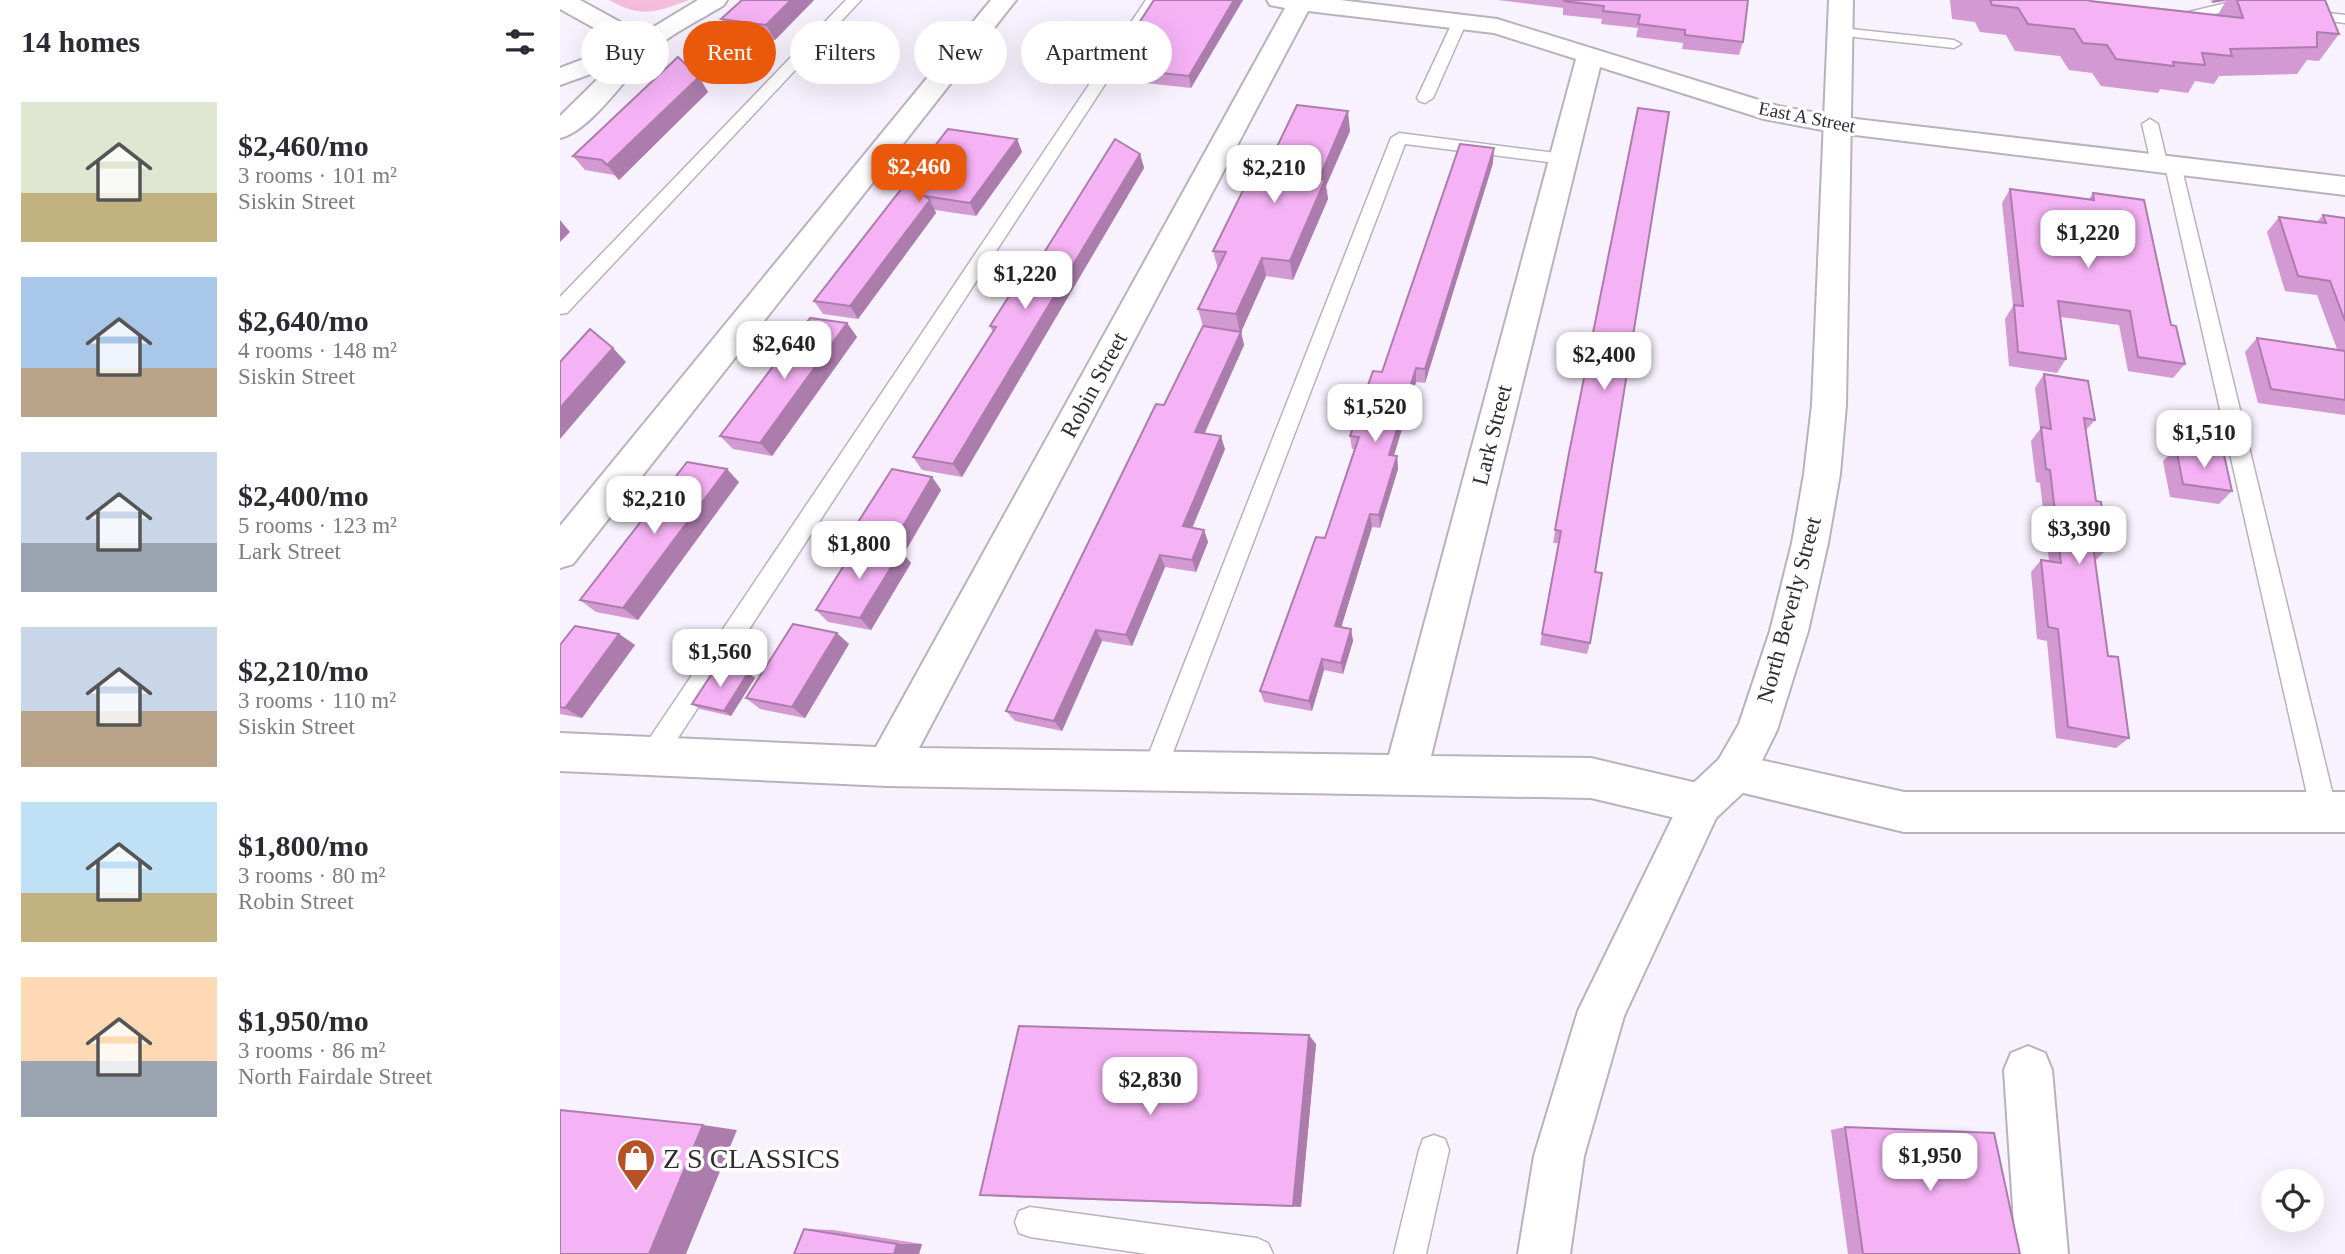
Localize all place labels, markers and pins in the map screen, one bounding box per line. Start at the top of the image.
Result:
pin: $2,460 [862,144,976,204]
pin: $2,210 [1217,146,1331,205]
pin: $1,220 [2031,210,2145,270]
pin: $1,220 [968,252,1082,311]
pin: $2,640 [727,322,841,381]
pin: $2,400 [1547,332,1661,392]
pin: $1,520 [1318,384,1432,444]
pin: $1,510 [2147,410,2261,470]
pin: $2,210 [597,476,711,536]
pin: $3,390 [2022,506,2136,566]
pin: $1,800 [802,522,916,581]
pin: $1,560 [663,630,777,689]
pin: $2,830 [1093,1058,1207,1117]
pin: $1,950 [1873,1134,1987,1193]
shop icon: Z S CLASSICS [615,1137,657,1192]
place label: Z S CLASSICS [663,1143,840,1174]

